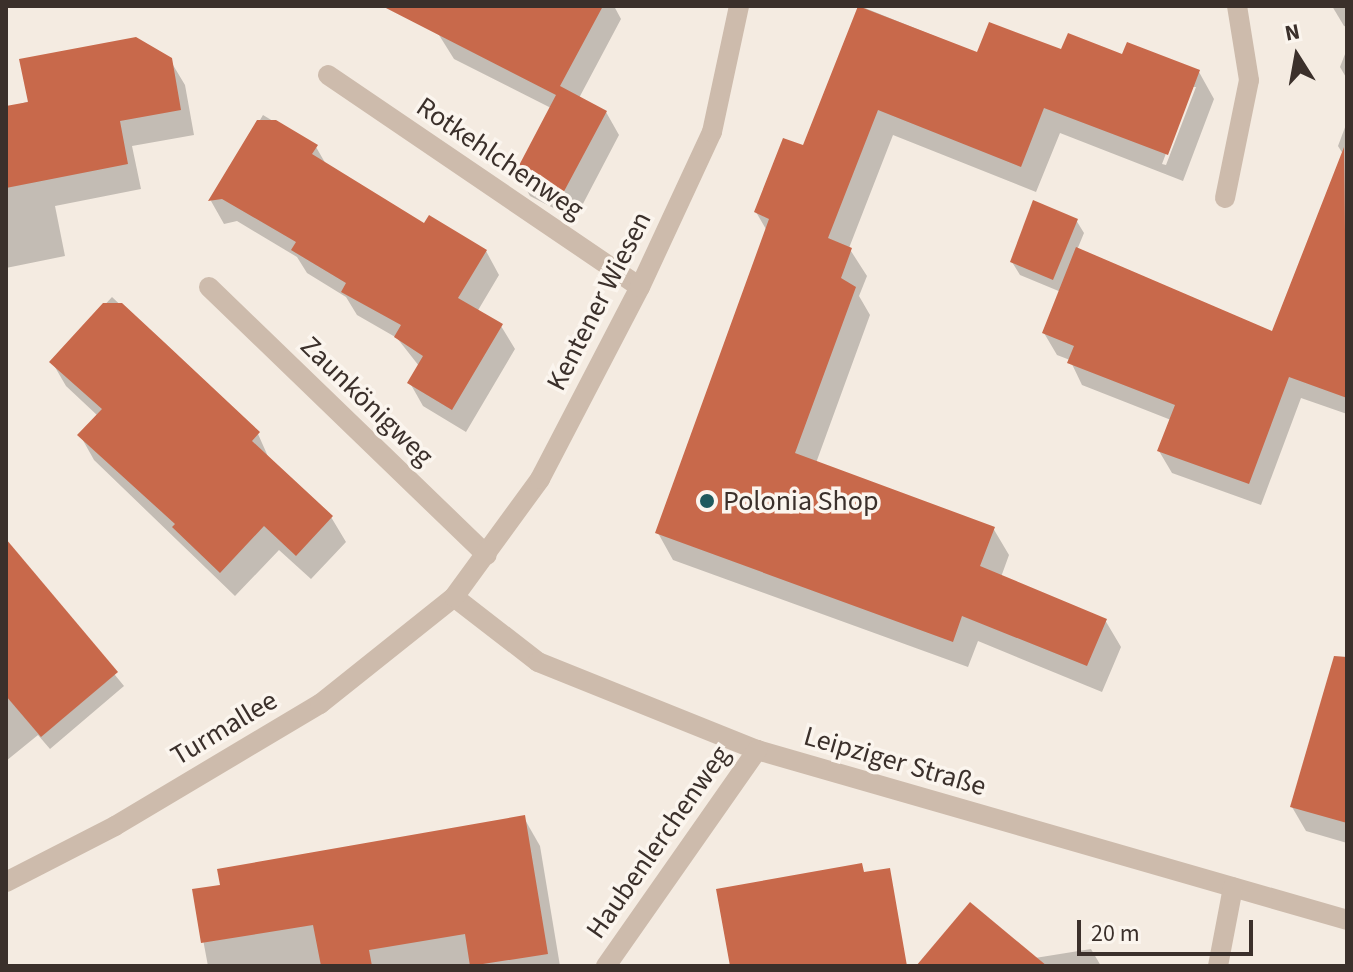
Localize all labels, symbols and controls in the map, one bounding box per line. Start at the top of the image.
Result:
text: N [1282,15,1303,50]
north arrow [1257,16,1337,96]
street label: Rotkehlchenweg [410,90,590,226]
street label: Kentener Wiesen [539,206,659,396]
street label: Zaunkönigweg [294,329,440,473]
place label: Polonia Shop [723,484,878,518]
marker: Polonia Shop [698,492,716,510]
street label: Turmallee [165,683,283,773]
street label: Leipziger Straße [800,719,990,803]
street label: Haubenlerchenweg [579,739,737,945]
scale bar [1081,904,1257,954]
text: 20 m [1091,916,1140,951]

